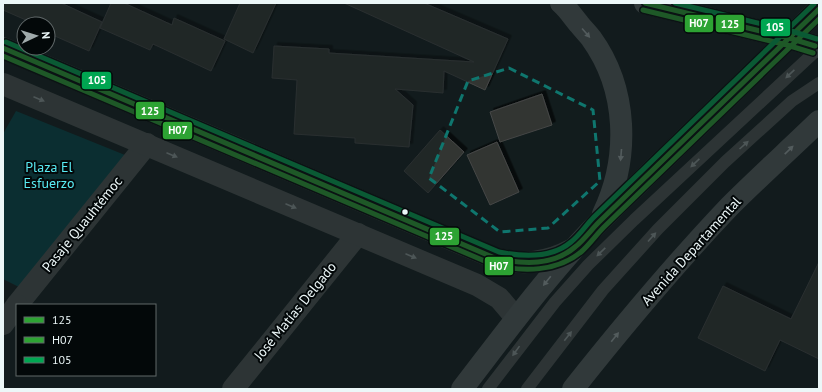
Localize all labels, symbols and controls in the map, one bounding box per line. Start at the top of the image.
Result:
line badge: H07 [684,14,714,33]
line badge: 125 [715,14,745,33]
north arrow [16,16,56,56]
text: H07 [689,16,709,30]
text: 125 [721,17,739,31]
line badge: 105 [760,18,791,37]
text: 105 [766,20,784,34]
one-way arrow [582,27,591,38]
text: N [39,31,53,39]
one-way arrow [785,70,796,79]
line badge: 105 [81,71,112,90]
text: 105 [88,73,106,87]
one-way arrow [33,95,45,102]
line badge: 125 [135,101,165,120]
text: 125 [141,104,159,118]
line badge: H07 [162,121,193,140]
text: H07 [168,123,188,137]
one-way arrow [739,141,749,150]
one-way arrow [784,145,794,154]
one-way arrow [617,149,624,161]
one-way arrow [166,152,178,158]
park label: Plaza El Esfuerzo [24,158,74,192]
one-way arrow [690,158,700,168]
street label: Pasaje Quauhtémoc [38,173,126,275]
street label: Avenida Departamental [637,193,745,309]
one-way arrow [286,203,298,209]
unlabelled marker [400,207,410,217]
line badge: 125 [429,227,460,246]
text: 125 [435,229,453,243]
one-way arrow [647,232,656,242]
one-way arrow [596,247,606,257]
one-way arrow [405,254,417,260]
line badge: H07 [484,256,514,276]
street label: José Matías Delgado [249,258,340,365]
text: H07 [489,259,509,273]
one-way arrow [543,275,552,286]
legend [16,304,156,376]
text: 125 [52,312,72,327]
one-way arrow [563,330,572,341]
one-way arrow [610,331,619,342]
text: H07 [52,332,73,347]
one-way arrow [513,346,521,356]
text: 105 [52,352,72,367]

